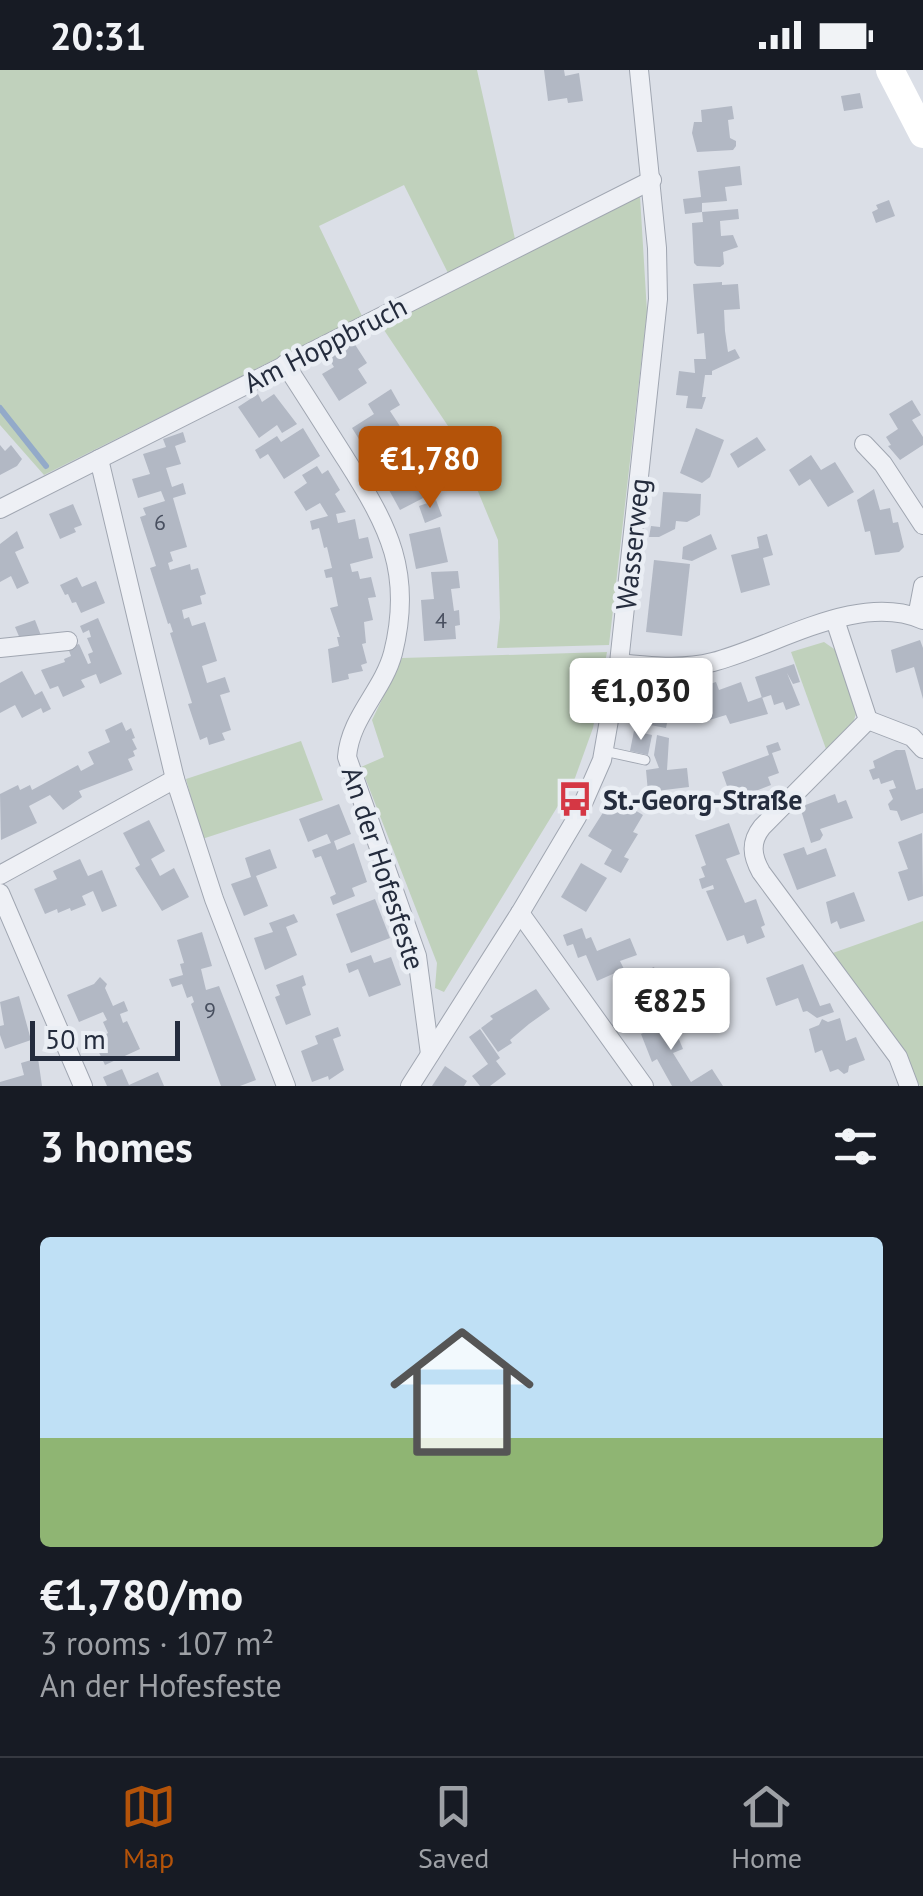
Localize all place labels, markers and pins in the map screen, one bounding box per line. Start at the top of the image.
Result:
pin: €1,780 [349,426,511,511]
pin: €1,030 [560,658,722,743]
bus stop icon: St.-Georg-Straße [556,780,594,818]
place label: St.-Georg-Straße [603,781,803,818]
pin: €825 [612,968,730,1053]

